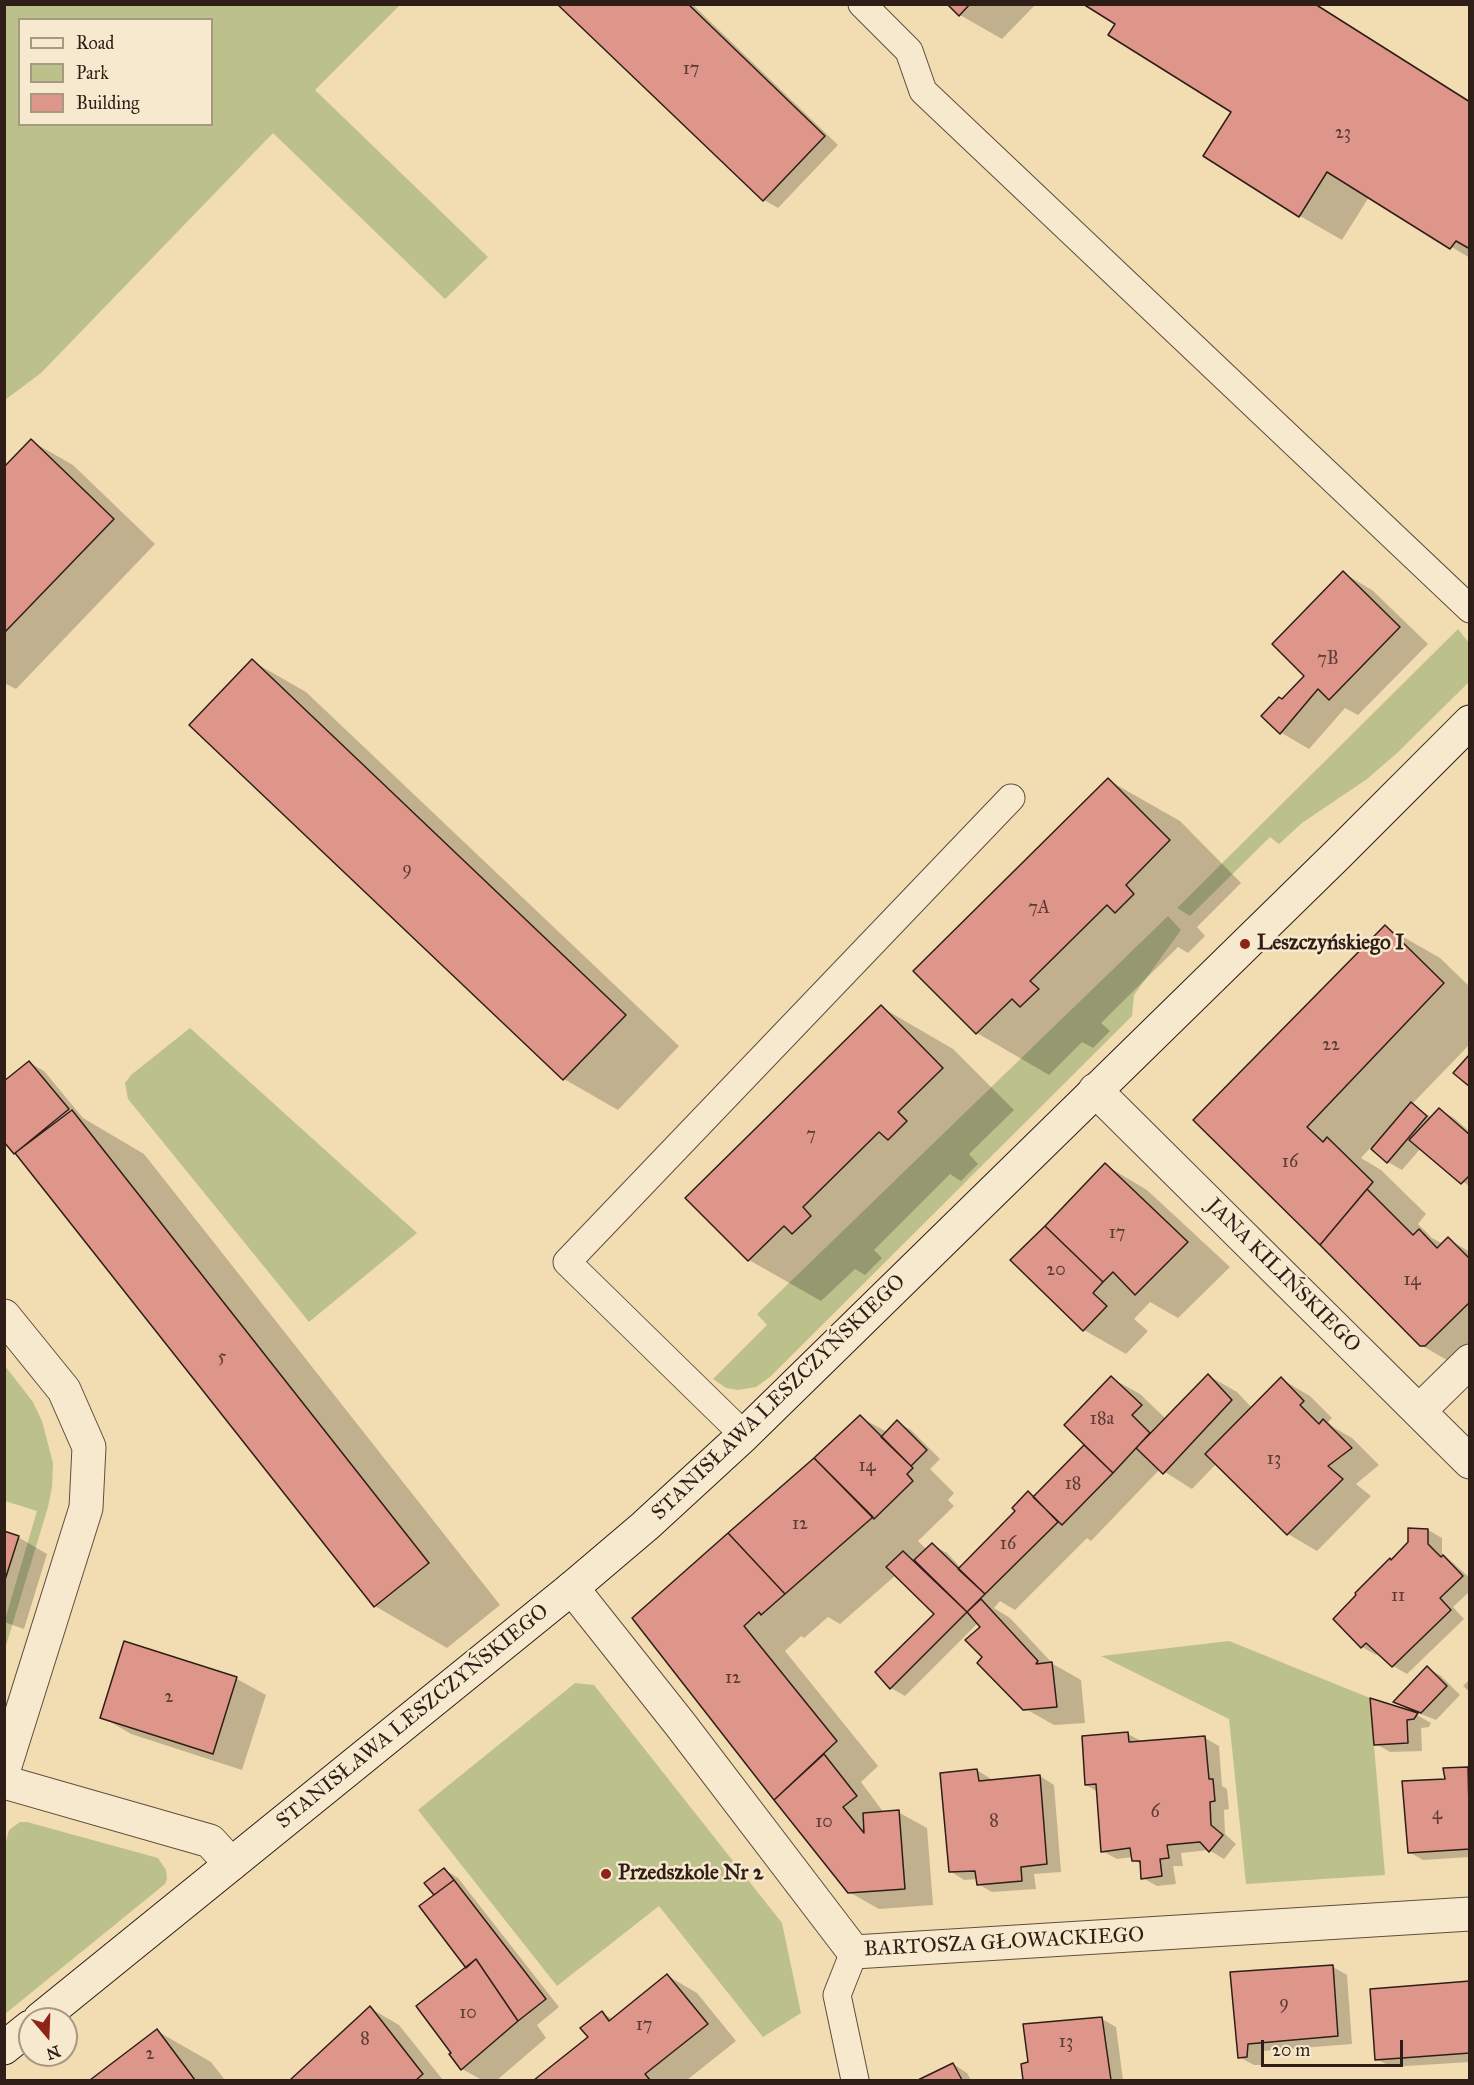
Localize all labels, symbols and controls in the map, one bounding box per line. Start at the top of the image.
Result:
legend [18,18,213,126]
text: Road [76,32,114,54]
house number: 17 [683,59,699,81]
text: Park [76,62,109,84]
text: Building [76,92,139,114]
house number: 23 [1335,123,1351,145]
house number: 7B [1317,649,1339,671]
house number: 9 [402,859,412,881]
house number: 7A [1028,898,1050,920]
place label: Leszczyńskiego I [1257,931,1404,957]
marker: Leszczyńskiego I [1238,937,1252,951]
house number: 22 [1322,1035,1340,1057]
house number: 7 [806,1125,816,1147]
house number: 16 [1282,1152,1298,1174]
street label: JANA KILIŃSKIEGO [1201,1194,1365,1358]
house number: 17 [1109,1223,1125,1245]
house number: 20 [1046,1260,1066,1282]
street label: STANISŁAWA LESZCZYŃSKIEGO [647,1270,911,1526]
house number: 14 [1403,1270,1421,1292]
house number: 5 [218,1347,226,1369]
house number: 18a [1090,1409,1114,1431]
house number: 13 [1267,1449,1281,1471]
house number: 14 [858,1456,876,1478]
house number: 18 [1065,1474,1081,1496]
house number: 12 [792,1514,808,1536]
house number: 16 [1000,1534,1016,1556]
house number: 11 [1391,1586,1405,1608]
street label: STANISŁAWA LESZCZYŃSKIEGO [272,1599,554,1835]
house number: 12 [725,1668,741,1690]
house number: 2 [165,1687,173,1709]
house number: 6 [1150,1802,1160,1824]
house number: 4 [1432,1804,1442,1826]
house number: 8 [989,1811,999,1833]
house number: 10 [815,1812,833,1834]
place label: Przedszkole Nr 2 [618,1861,763,1887]
marker: Przedszkole Nr 2 [599,1867,613,1881]
street label: BARTOSZA GŁOWACKIEGO [863,1923,1145,1963]
house number: 9 [1279,1993,1289,2015]
house number: 10 [459,2003,477,2025]
north arrow [18,2007,78,2067]
house number: 17 [636,2015,652,2037]
scale bar [1264,2028,1406,2066]
house number: 8 [360,2029,370,2051]
house number: 13 [1059,2032,1073,2054]
text: 20 m [1272,2039,1310,2061]
text: N [44,2041,63,2064]
house number: 2 [146,2044,154,2066]

